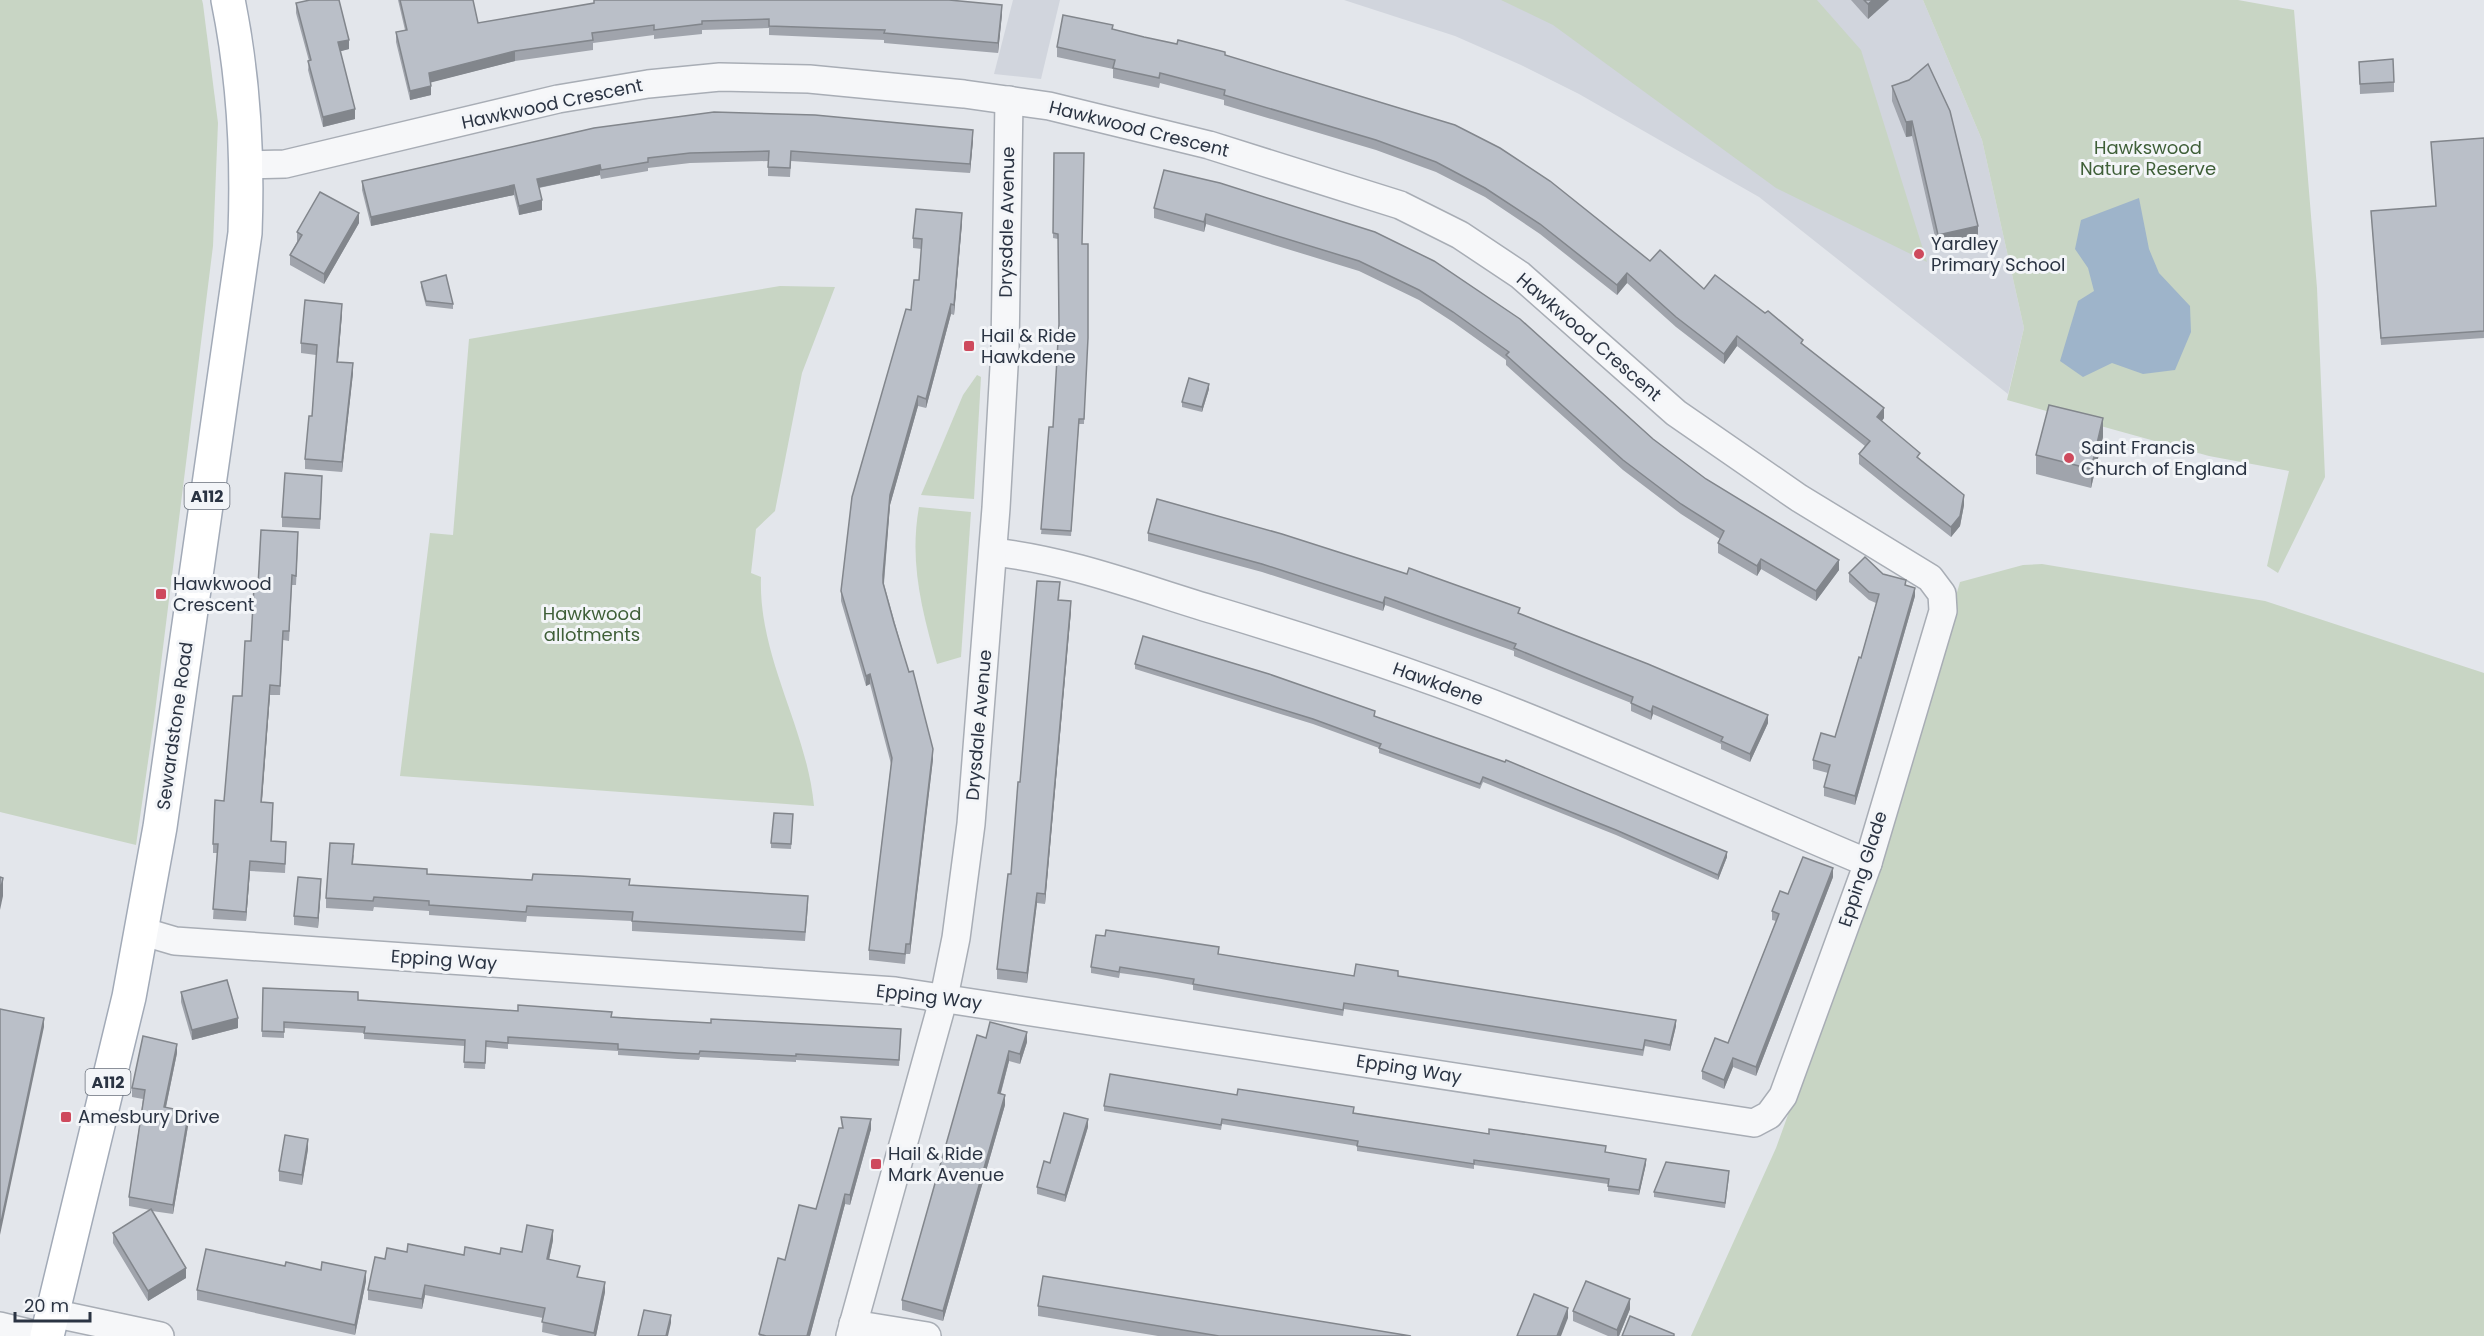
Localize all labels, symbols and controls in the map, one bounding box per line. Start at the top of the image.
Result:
street label: Hawkwood Crescent [459,72,645,135]
street label: Hawkwood Crescent [1046,94,1232,163]
park label: Hawkswood Nature Reserve [2080,135,2216,181]
street label: Drysdale Avenue [993,146,1020,298]
place label: Yardley Primary School [1931,231,2065,277]
marker: Yardley Primary School [1912,247,1926,261]
street label: Hawkwood Crescent [1511,267,1667,407]
place label: Hail & Ride Hawkdene [981,323,1076,369]
marker: Hail & Ride Hawkdene [962,339,976,353]
place label: Saint Francis Church of England [2081,435,2247,481]
marker: Saint Francis Church of England [2062,451,2076,465]
road number: A112 [184,483,230,509]
place label: Hawkwood Crescent [173,571,272,617]
marker: Hawkwood Crescent [154,587,168,601]
park label: Hawkwood allotments [543,601,641,647]
street label: Sewardstone Road [150,640,199,811]
street label: Drysdale Avenue [959,649,998,801]
street label: Hawkdene [1389,656,1487,711]
street label: Epping Glade [1832,808,1893,930]
street label: Epping Way [390,943,498,976]
street label: Epping Way [875,978,983,1015]
street label: Epping Way [1355,1048,1464,1089]
road number: A112 [86,1069,130,1095]
place label: Amesbury Drive [78,1104,220,1129]
marker: Amesbury Drive [59,1110,73,1124]
place label: Hail & Ride Mark Avenue [888,1141,1004,1187]
marker: Hail & Ride Mark Avenue [869,1157,883,1171]
scale bar [15,1285,90,1323]
text: 20 m [24,1293,69,1318]

